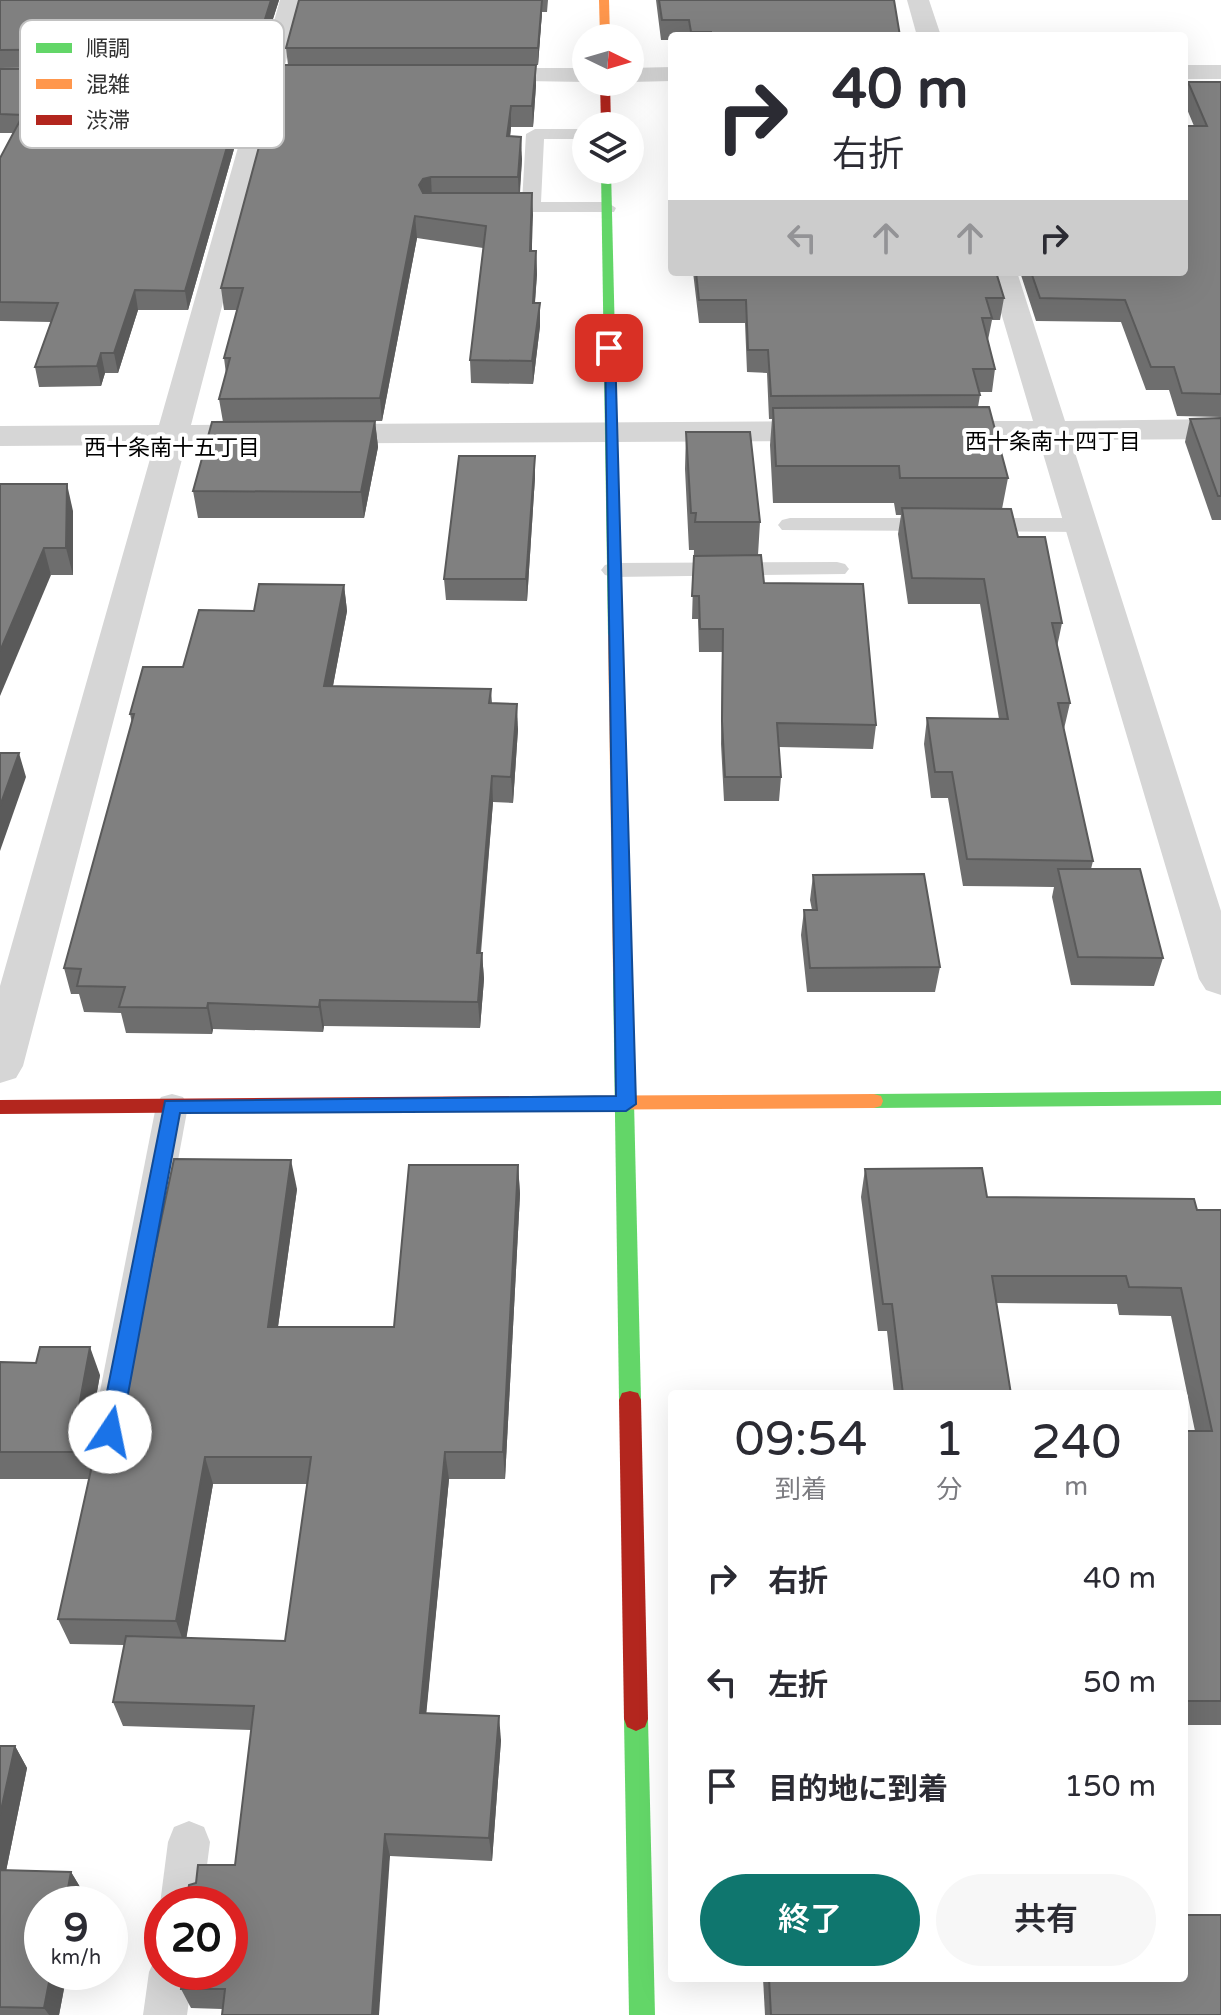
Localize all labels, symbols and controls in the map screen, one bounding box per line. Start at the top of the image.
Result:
legend [20,20,284,148]
north arrow [572,24,644,96]
map controls [572,24,644,184]
text: 順調 [86,36,130,62]
text: 40 m [832,56,968,123]
icon: right [700,64,804,168]
text: 混雑 [86,72,130,98]
text: 渋滞 [86,108,130,134]
button: layers [572,112,644,184]
text: 右折 [832,133,904,176]
icon: left [780,216,824,260]
icon: ahead [864,216,908,260]
icon: ahead [948,216,992,260]
icon: right [1032,216,1076,260]
pin [575,314,643,382]
icon: arrive [587,326,631,370]
district label: 西十条南十四丁目 [965,429,1141,455]
district label: 西十条南十五丁目 [84,435,260,461]
position arrow [68,1390,152,1474]
text: 09:54 [735,1411,868,1469]
text: 1 [934,1411,964,1469]
text: 240 [1031,1414,1121,1472]
text: m [1064,1471,1088,1502]
text: 到着 [775,1474,827,1505]
text: 分 [936,1474,962,1505]
icon: right [700,1556,744,1600]
text: 40 m [1083,1560,1156,1597]
text: 右折 [768,1563,828,1600]
icon: left [700,1660,744,1704]
text: 50 m [1083,1664,1156,1701]
text: 左折 [768,1667,828,1704]
icon: arrive [700,1764,744,1808]
text: 150 m [1064,1768,1156,1805]
text: 目的地に到着 [768,1771,948,1808]
button: 終了 [700,1874,920,1966]
button: 共有 [936,1874,1156,1966]
speed limit sign: 20 [144,1886,248,1990]
text: 9 [63,1904,89,1952]
text: km/h [51,1946,101,1970]

